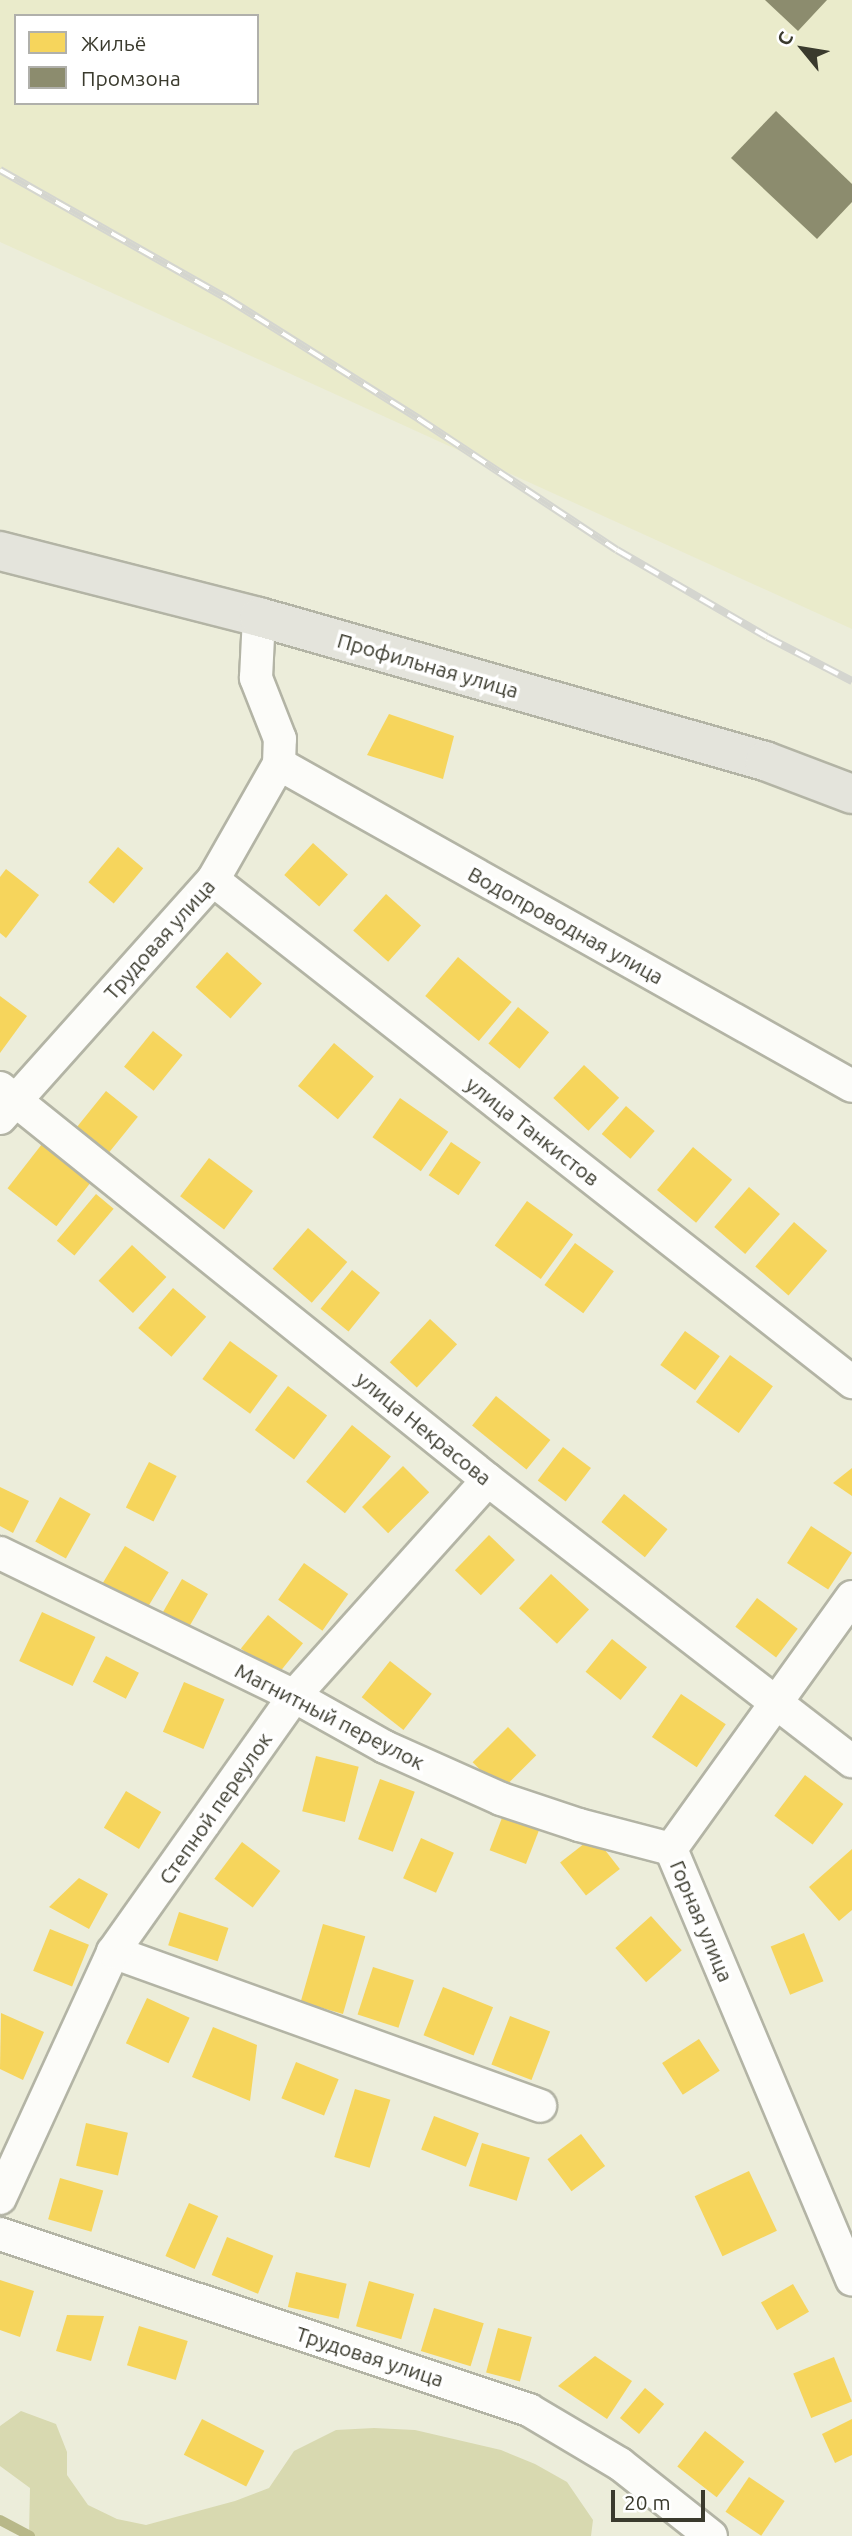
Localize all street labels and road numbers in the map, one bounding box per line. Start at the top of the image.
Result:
street label: Профильная улица [335,627,521,703]
street label: Водопроводная улица [464,861,668,989]
street label: Трудовая улица [98,873,220,1005]
street label: улица Танкистов [461,1071,605,1191]
street label: улица Некрасова [351,1366,497,1490]
street label: Магнитный переулок [231,1657,429,1775]
street label: Степной переулок [153,1727,277,1889]
street label: Горная улица [665,1856,739,1986]
street label: Трудовая улица [293,2320,447,2392]

